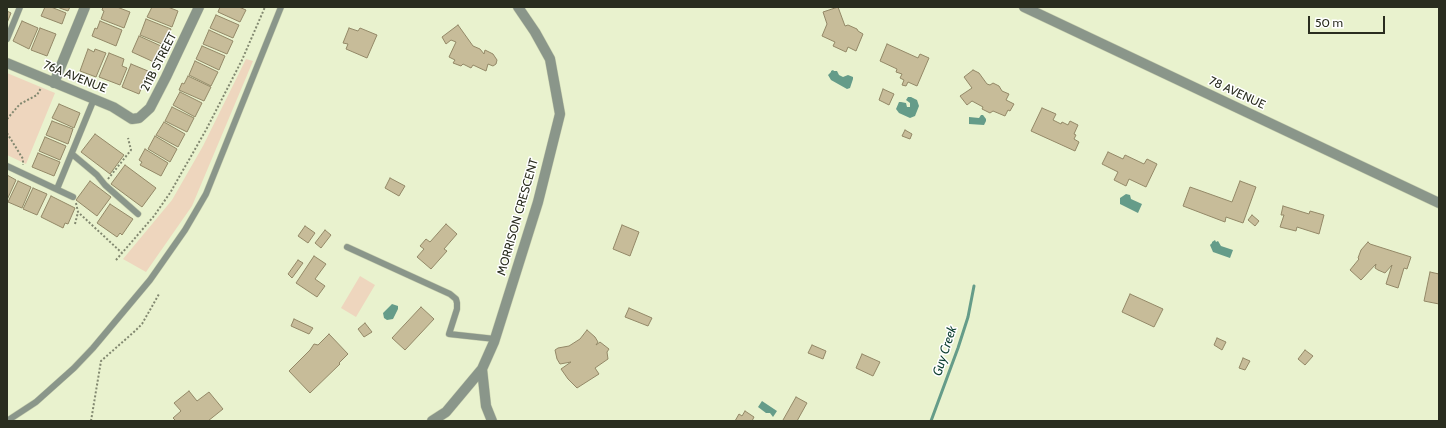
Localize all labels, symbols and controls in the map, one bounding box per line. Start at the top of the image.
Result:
scale bar [1310,8,1387,34]
text: 50 m [1315,15,1343,30]
street label: 211B STREET [138,30,180,94]
street label: 76A AVENUE [41,58,109,96]
street label: 78 AVENUE [1207,74,1267,112]
street label: MORRISON CRESCENT [494,157,542,277]
water label: Guy Creek [930,324,960,378]

